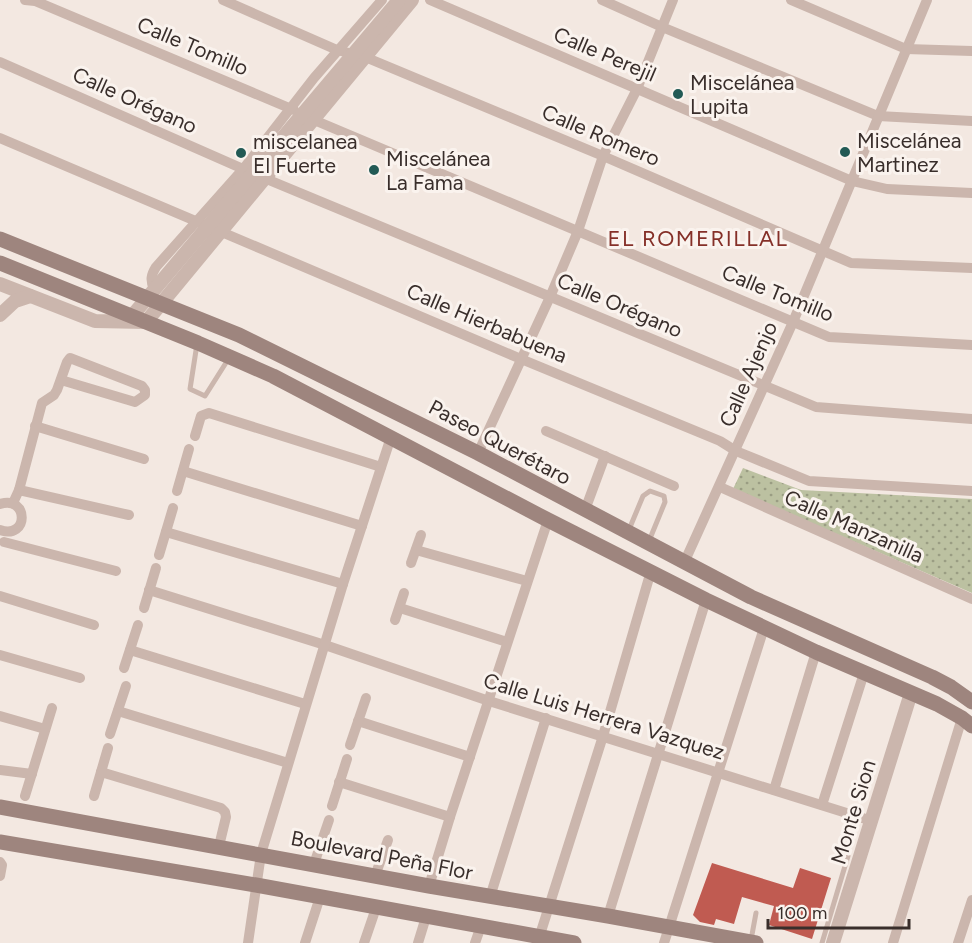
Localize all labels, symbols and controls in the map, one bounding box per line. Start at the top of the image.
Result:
street label: Calle Tomillo [134,11,252,81]
street label: Calle Perejil [550,21,660,87]
street label: Calle Orégano [69,61,201,139]
place label: Miscelánea Lupita [690,70,794,119]
marker: Miscelánea Lupita [671,87,685,101]
street label: Calle Romero [538,99,664,171]
place label: Miscelánea Martinez [857,128,961,177]
place label: miscelanea El Fuerte [253,129,358,178]
marker: Miscelánea Martinez [838,145,852,159]
marker: miscelanea El Fuerte [234,146,248,160]
place label: Miscelánea La Fama [386,146,490,195]
marker: Miscelánea La Fama [367,163,381,177]
district label: EL ROMERILLAL [608,225,788,252]
street label: Calle Tomillo [718,259,838,327]
street label: Calle Orégano [554,267,686,343]
street label: Calle Hierbabuena [403,278,571,368]
street label: Calle Ajenjo [714,317,782,431]
street label: Paseo Querétaro [425,394,575,490]
street label: Calle Manzanilla [781,484,927,568]
street label: Calle Luis Herrera Vazquez [481,667,727,765]
street label: Monte Sion [825,757,881,867]
street label: Boulevard Peña Flor [289,825,475,885]
scale bar [768,892,909,930]
text: 100 m [777,902,827,924]

